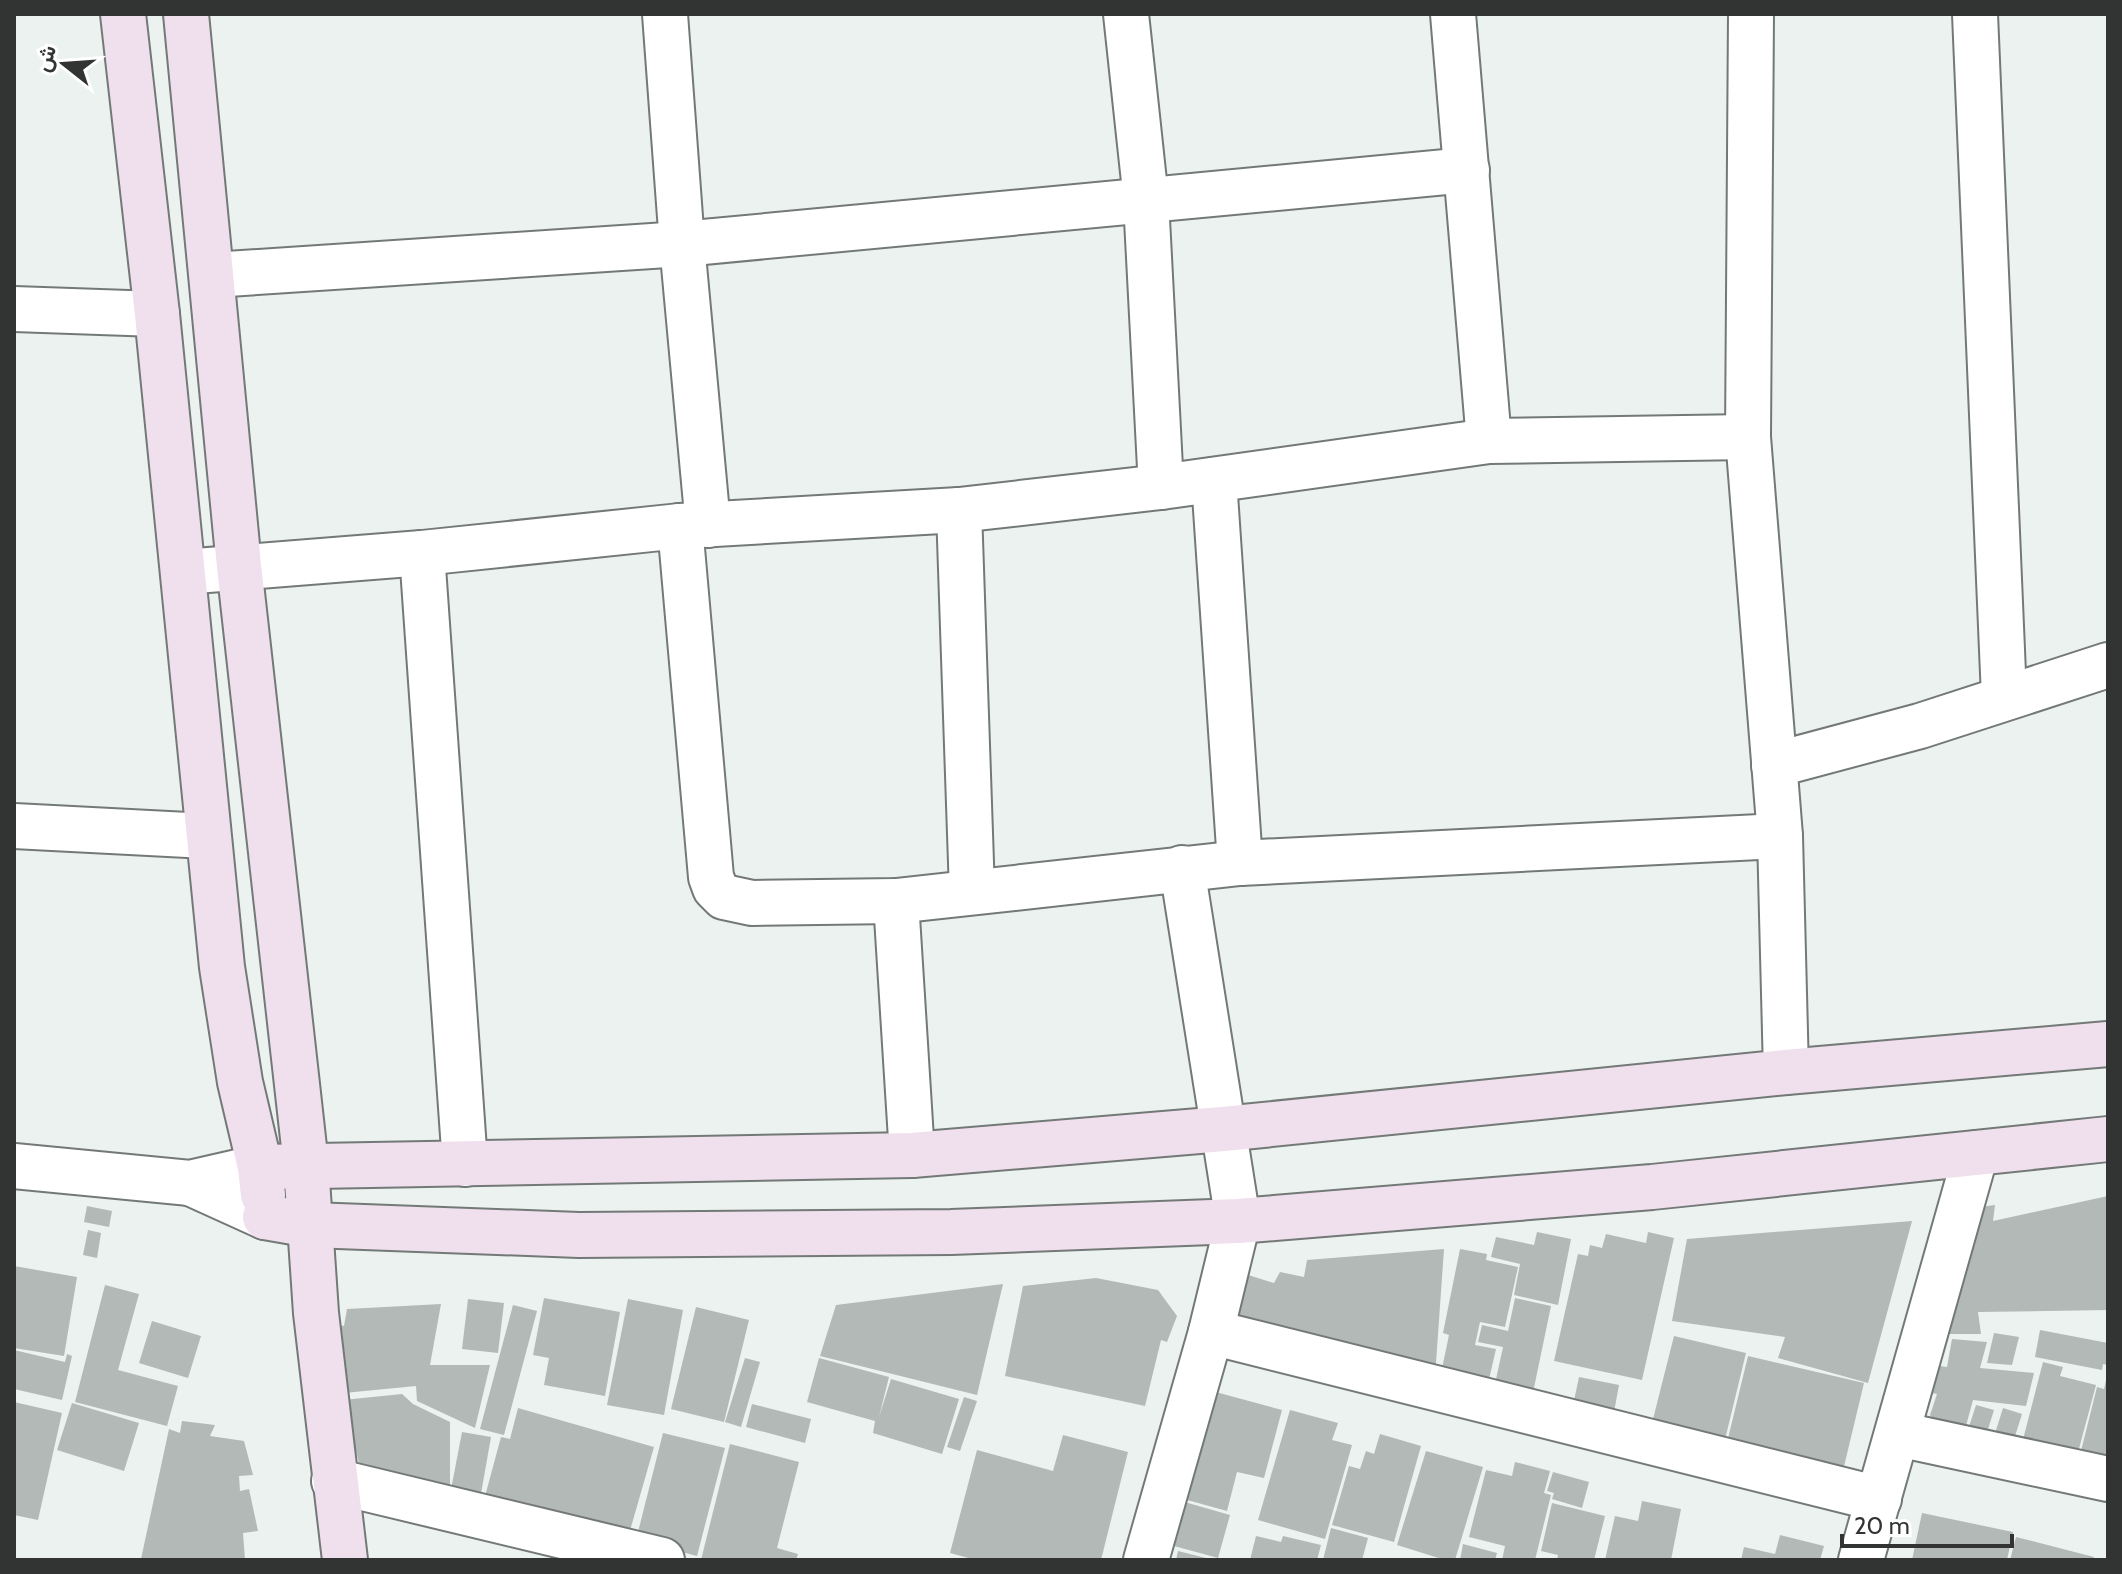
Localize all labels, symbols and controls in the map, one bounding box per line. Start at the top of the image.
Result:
north arrow [24,24,104,104]
text: ش [29,42,62,75]
scale bar [1842,1498,2012,1548]
text: 20 m [1854,1511,1910,1540]

